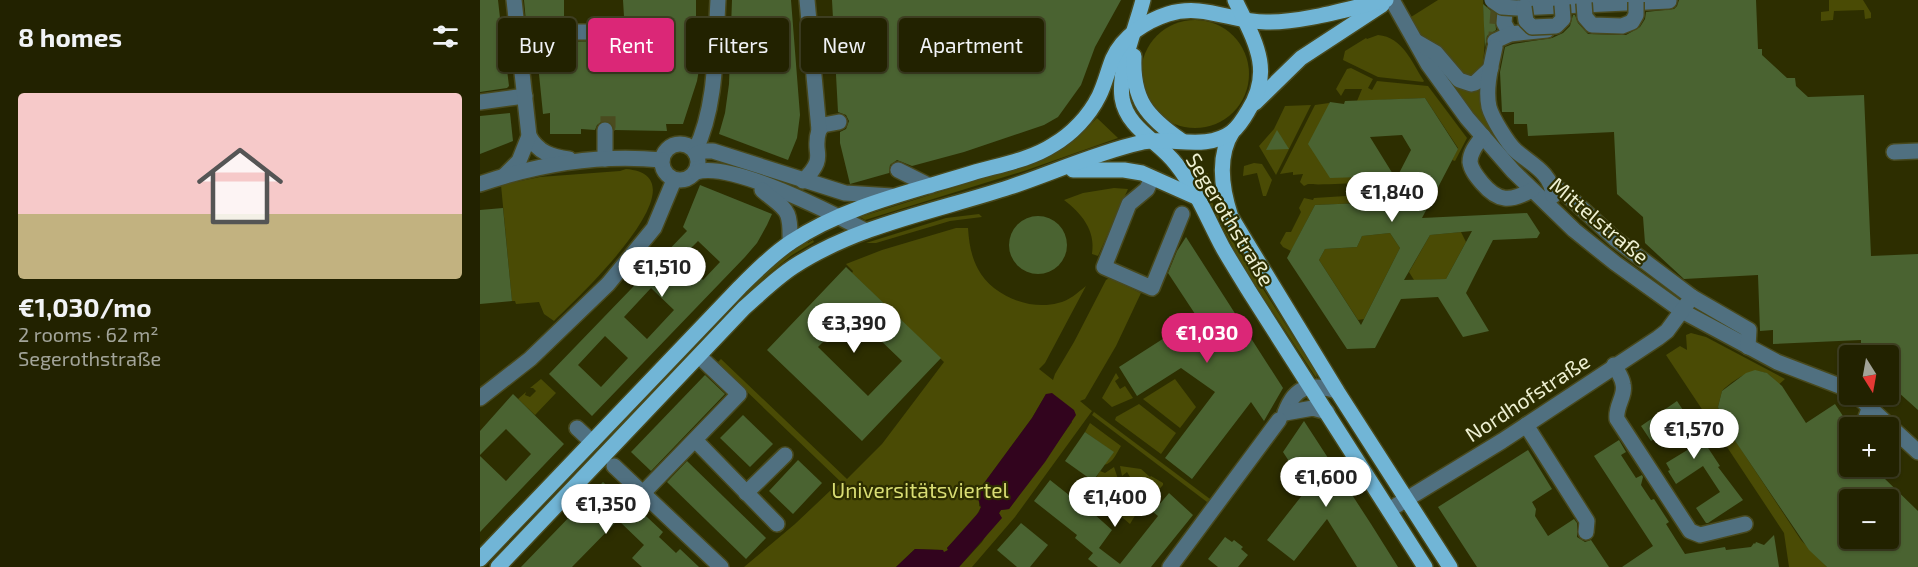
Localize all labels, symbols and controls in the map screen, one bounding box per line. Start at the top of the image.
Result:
chip: Buy [498,18,576,72]
chip: Rent [588,18,674,72]
chip: Filters [686,18,789,72]
chip: New [801,18,887,72]
chip: Apartment [899,18,1044,72]
icon: filters [429,20,462,53]
text: 8 homes [18,21,122,52]
icon: home [186,132,294,240]
street label: Segerothstraße [1182,148,1280,290]
street label: Mittelstraße [1546,171,1654,269]
pin: €1,840 [1343,172,1441,223]
text: €1,840 [1360,179,1424,203]
pin: €1,510 [613,247,711,298]
text: €1,510 [633,254,691,278]
text: €1,030/mo [18,291,152,322]
pin: €3,390 [805,303,903,354]
text: €3,390 [822,310,886,334]
pin: €1,030 [1158,313,1256,364]
text: €1,030 [1176,320,1238,344]
text: 2 rooms · 62 m² [18,322,158,346]
north arrow [1839,345,1899,405]
map controls [1839,345,1899,549]
text: Segerothstraße [18,346,161,370]
street label: Nordhofstraße [1460,348,1594,446]
pin: €1,570 [1645,409,1743,460]
text: €1,570 [1664,416,1724,440]
button: + [1839,417,1899,477]
pin: €1,600 [1277,457,1375,508]
text: €1,600 [1294,464,1358,488]
park label: Universitätsviertel [831,477,1010,502]
pin: €1,400 [1066,477,1164,528]
pin: €1,350 [557,484,655,535]
text: €1,400 [1083,484,1147,508]
button: − [1839,489,1899,549]
text: €1,350 [575,491,637,515]

